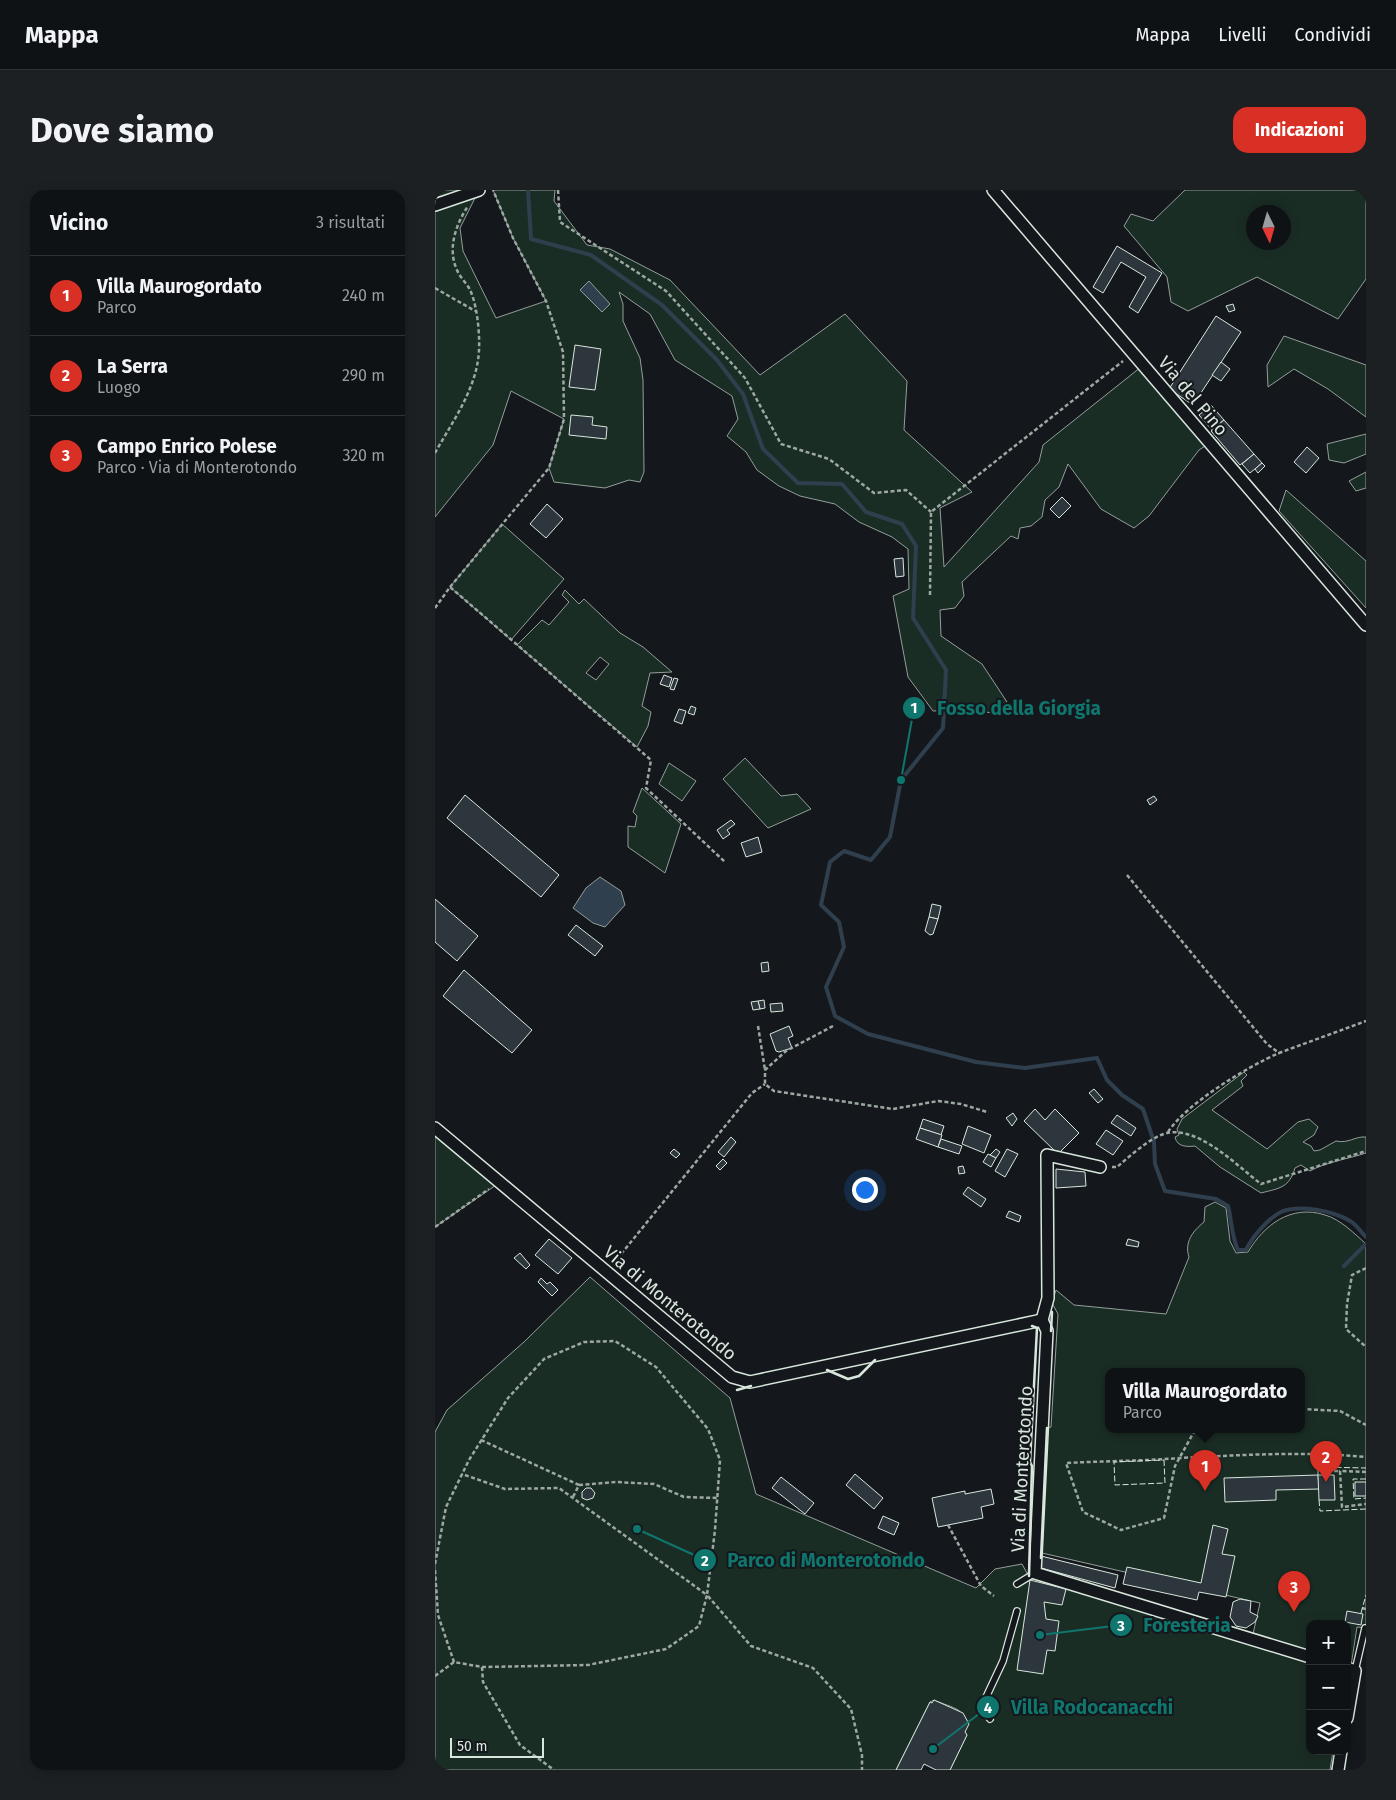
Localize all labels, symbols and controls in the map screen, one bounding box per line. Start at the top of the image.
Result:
text: Mappa [25,21,99,49]
text: Mappa [1136,24,1190,46]
text: Livelli [1218,24,1267,46]
text: Condividi [1295,24,1371,46]
button: Indicazioni [1233,107,1366,153]
text: Dove siamo [30,109,214,151]
north arrow [1246,205,1291,250]
text: Vicino [50,210,108,236]
text: 3 risultati [316,213,385,232]
text: Villa Maurogordato [97,275,262,298]
text: 1 [62,286,70,305]
text: 240 m [342,286,385,305]
text: Parco [97,298,137,317]
street label: Via del Pino [1153,352,1233,440]
text: La Serra [97,355,168,378]
text: 2 [62,366,70,385]
text: 290 m [342,366,385,385]
text: Luogo [97,378,141,397]
text: Campo Enrico Polese [97,435,277,458]
text: 3 [62,446,70,465]
text: 320 m [342,446,385,465]
text: Parco · Via di Monterotondo [97,458,297,477]
callout: Fosso della Giorgia [902,691,1111,725]
text: Fosso della Giorgia [937,697,1101,720]
text: 1 [911,699,917,717]
your location [852,1177,878,1203]
street label: Via di Monterotondo [599,1241,741,1365]
popup [1105,1368,1305,1433]
text: Villa Maurogordato [1123,1380,1287,1403]
street label: Via di Monterotondo [1007,1385,1037,1553]
text: Parco [1123,1403,1162,1422]
pin: 2 [1310,1441,1342,1482]
pin: 1 [1189,1450,1221,1491]
callout: Parco di Monterotondo [693,1543,935,1577]
text: Parco di Monterotondo [727,1549,925,1572]
text: 2 [701,1552,709,1570]
pin: 3 [1278,1571,1310,1612]
callout: Foresteria [1109,1608,1241,1642]
text: Foresteria [1143,1614,1231,1637]
text: 3 [1116,1617,1125,1635]
map controls [1306,1620,1351,1755]
button: + [1306,1620,1351,1665]
button: − [1306,1665,1351,1710]
callout: Villa Rodocanacchi [976,1690,1183,1724]
text: Villa Rodocanacchi [1010,1696,1173,1719]
text: 4 [984,1699,993,1717]
button: layers [1306,1710,1351,1755]
scale bar [450,1735,544,1758]
text: 50 m [457,1738,488,1755]

